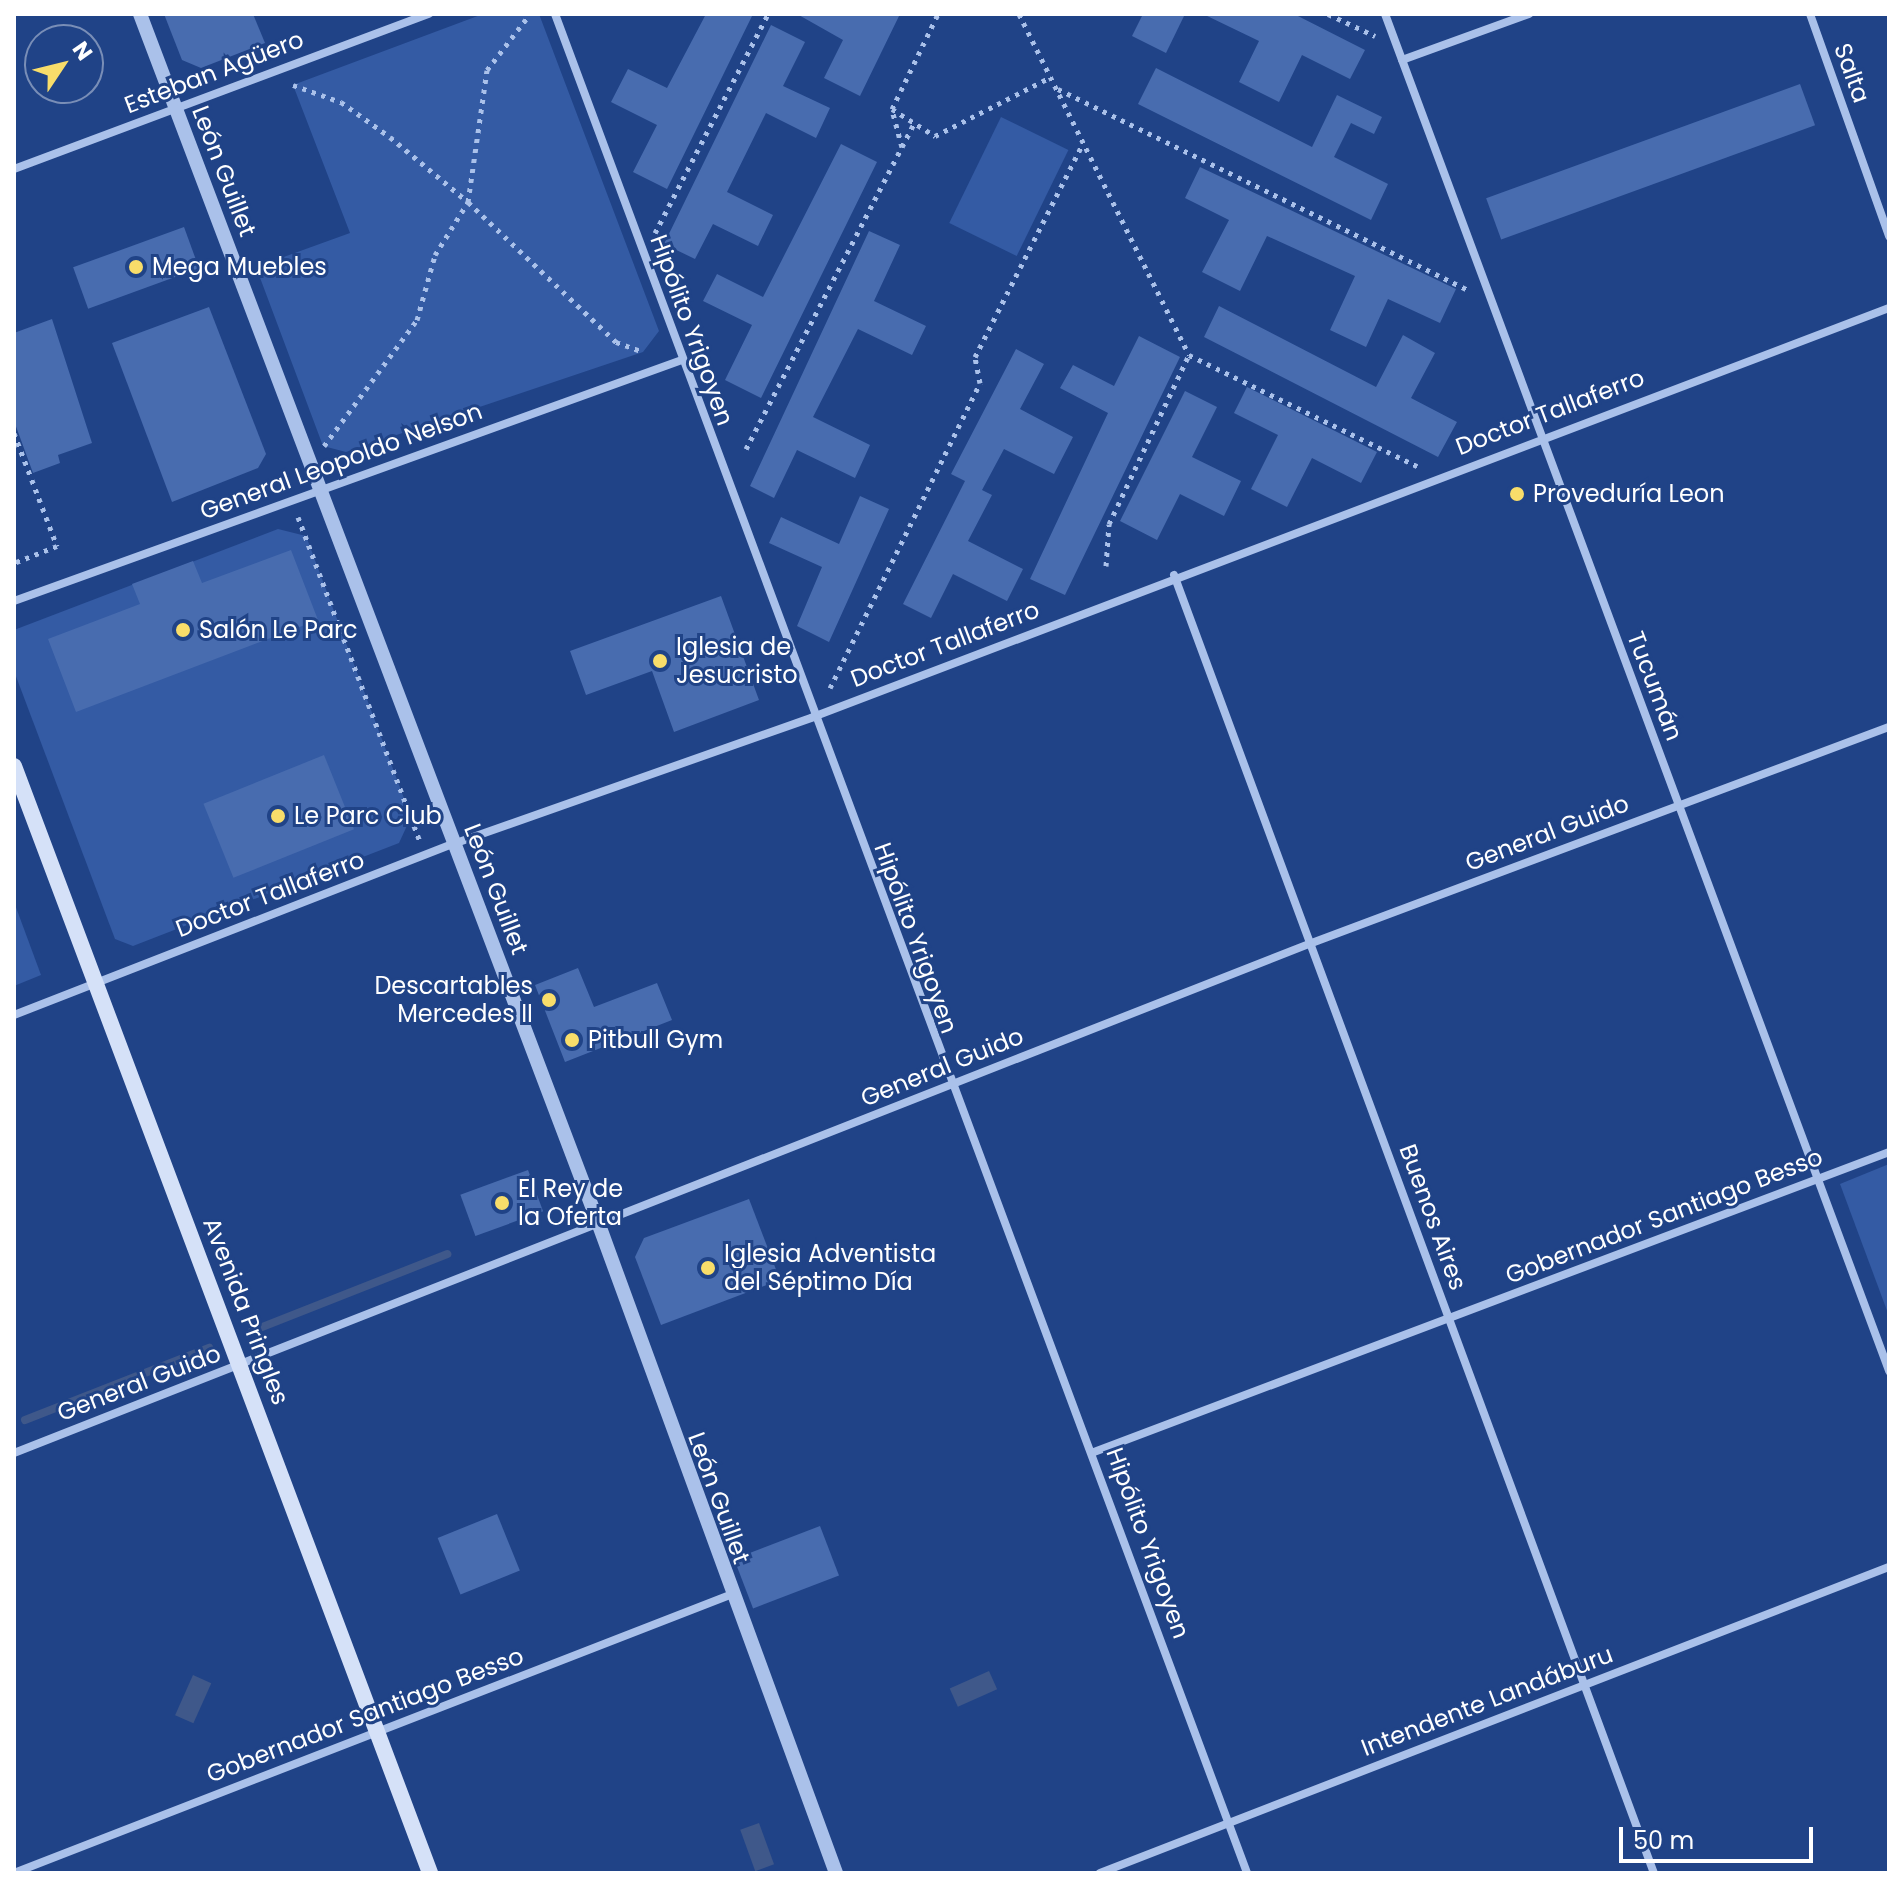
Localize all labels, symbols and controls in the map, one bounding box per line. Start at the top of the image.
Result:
north arrow [24,24,104,104]
street label: Esteban Agüero [120,25,308,119]
text: N [65,35,100,67]
street label: Salta [1828,39,1876,107]
street label: León Guillet [186,102,262,240]
street label: Hipólito Yrigoyen [644,231,740,429]
place label: Mega Muebles [152,253,327,281]
marker: Mega Muebles [127,258,145,276]
street label: Doctor Tallaferro [1452,363,1648,461]
street label: General Leopoldo Nelson [196,396,486,526]
place label: Proveduría Leon [1533,480,1725,508]
marker: Proveduría Leon [1508,485,1526,503]
street label: Doctor Tallaferro [847,595,1043,693]
place label: Salón Le Parc [199,616,358,644]
marker: Salón Le Parc [174,621,192,639]
street label: Tucumán [1621,627,1689,745]
place label: Iglesia de Jesucristo [676,633,798,689]
marker: Iglesia de Jesucristo [651,652,669,670]
street label: General Guido [1461,789,1633,877]
place label: Le Parc Club [294,802,442,830]
marker: Le Parc Club [269,807,287,825]
street label: León Guillet [458,820,534,958]
street label: Hipólito Yrigoyen [868,839,964,1037]
street label: Doctor Tallaferro [172,845,368,943]
place label: Descartables Mercedes II [374,972,533,1028]
marker: Descartables Mercedes II [540,991,558,1009]
street label: General Guido [856,1021,1028,1113]
place label: Pitbull Gym [588,1026,723,1054]
marker: Pitbull Gym [563,1031,581,1049]
street label: Buenos Aires [1393,1140,1473,1294]
street label: Gobernador Santiago Besso [1501,1142,1827,1290]
place label: El Rey de la Oferta [518,1175,623,1231]
marker: El Rey de la Oferta [493,1194,511,1212]
street label: Avenida Pringles [197,1213,295,1409]
place label: Iglesia Adventista del Séptimo Día [724,1240,936,1296]
marker: Iglesia Adventista del Séptimo Día [699,1259,717,1277]
street label: General Guido [53,1339,225,1427]
street label: León Guillet [682,1428,756,1568]
street label: Hipólito Yrigoyen [1100,1444,1196,1642]
street label: Intendente Landáburu [1357,1640,1617,1762]
street label: Gobernador Santiago Besso [202,1641,528,1789]
scale bar [1623,1811,1817,1861]
text: 50 m [1633,1824,1694,1857]

